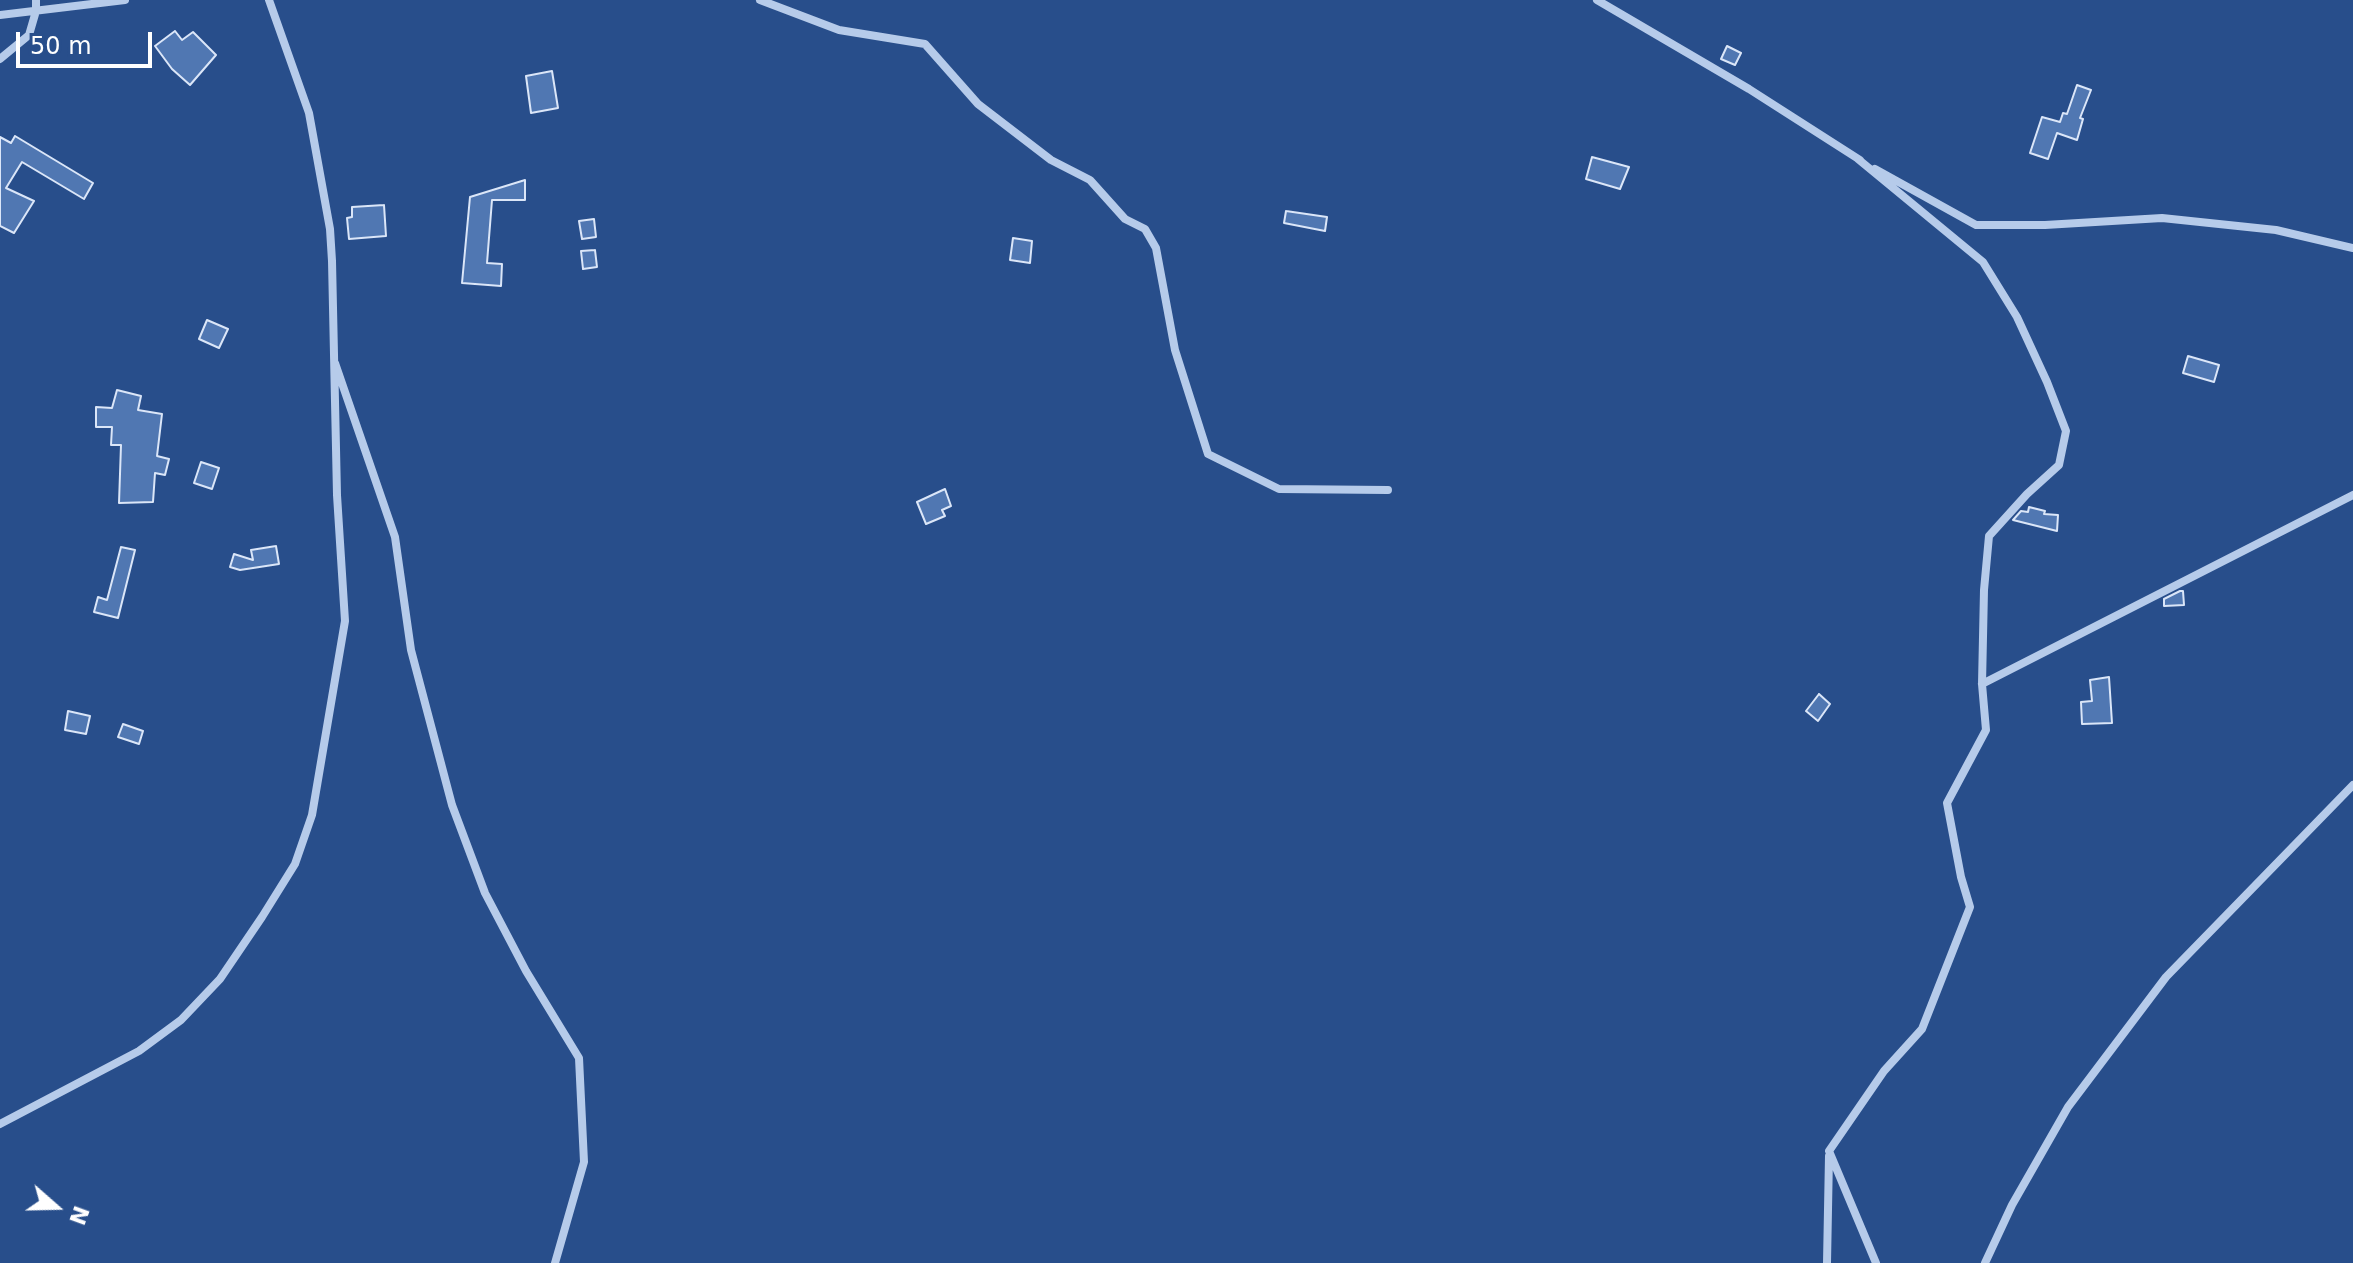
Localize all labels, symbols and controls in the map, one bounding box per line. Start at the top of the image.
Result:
scale bar [20,16,156,66]
text: 50 m [30,32,92,60]
north arrow [16,1167,96,1247]
text: N [64,1202,94,1228]

